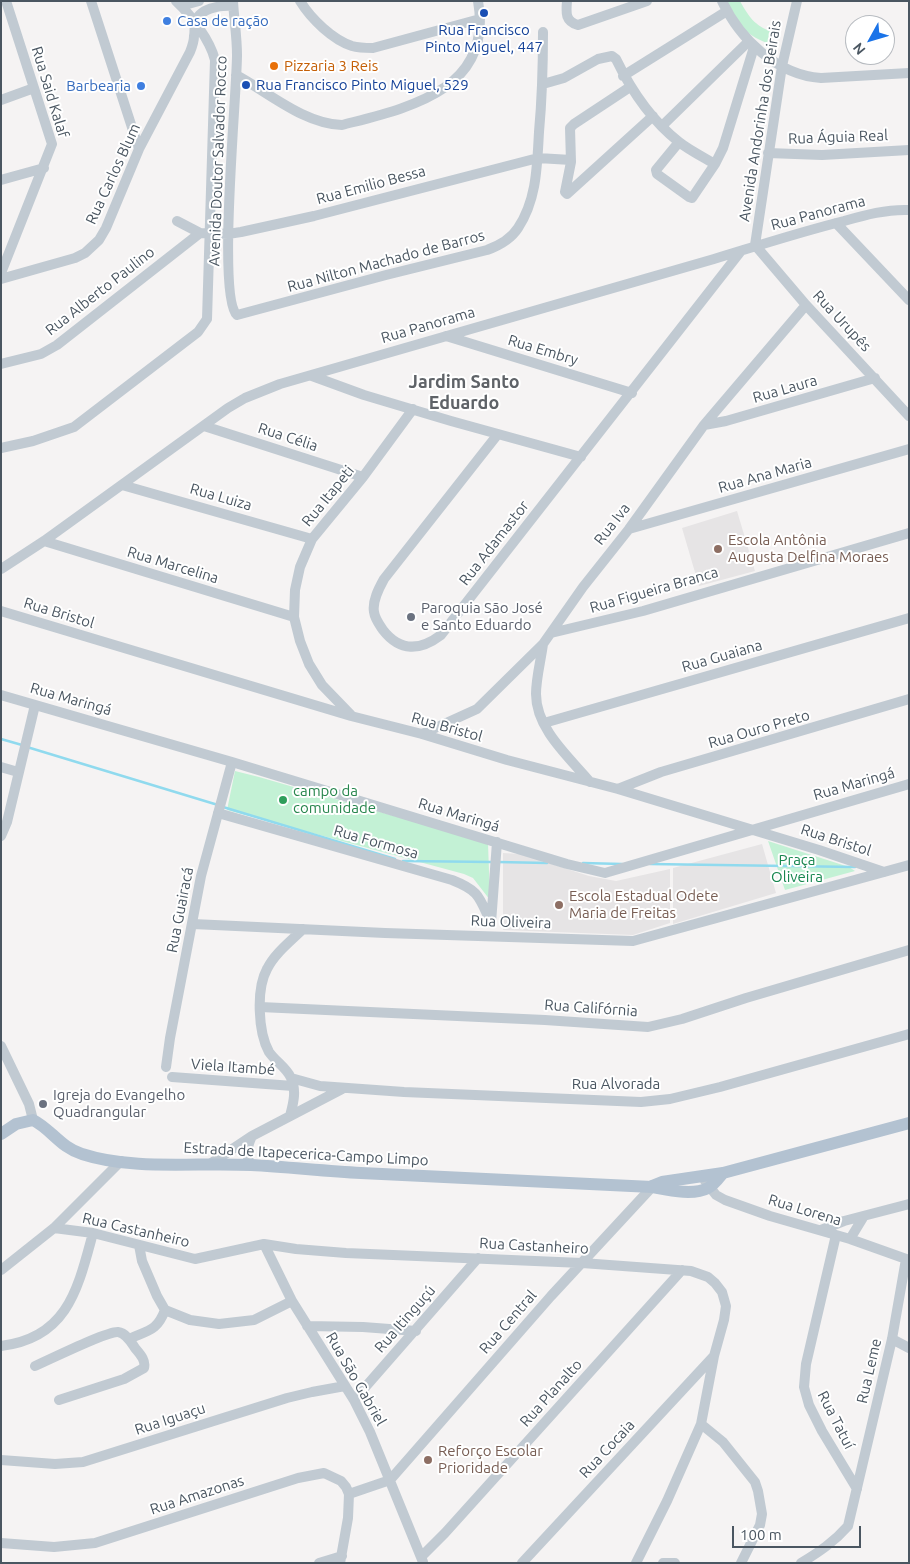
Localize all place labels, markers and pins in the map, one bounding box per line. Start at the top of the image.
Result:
marker: Rua Francisco Pinto Miguel, 447 [478,7,490,19]
place label: Casa de ração [177,12,269,30]
marker: Casa de ração [161,15,173,27]
place label: Rua Francisco Pinto Miguel, 447 [425,21,543,56]
place label: Pizzaria 3 Reis [284,57,378,75]
marker: Pizzaria 3 Reis [268,60,280,72]
place label: Rua Francisco Pinto Miguel, 529 [256,76,469,94]
place label: Barbearia [66,77,131,95]
marker: Rua Francisco Pinto Miguel, 529 [240,79,252,91]
marker: Barbearia [135,80,147,92]
place label: Escola Antônia Augusta Delfina Moraes [728,531,889,566]
marker: Escola Antônia Augusta Delfina Moraes [712,543,724,555]
place label: Paroquia São José e Santo Eduardo [421,599,543,634]
marker: Paroquia São José e Santo Eduardo [405,611,417,623]
place label: campo da comunidade [293,782,376,817]
marker: campo da comunidade [277,794,289,806]
place label: Escola Estadual Odete Maria de Freitas [569,887,718,922]
marker: Escola Estadual Odete Maria de Freitas [553,899,565,911]
place label: Igreja do Evangelho Quadrangular [53,1086,185,1121]
marker: Igreja do Evangelho Quadrangular [37,1098,49,1110]
place label: Reforço Escolar Prioridade [438,1442,543,1477]
marker: Reforço Escolar Prioridade [422,1454,434,1466]

